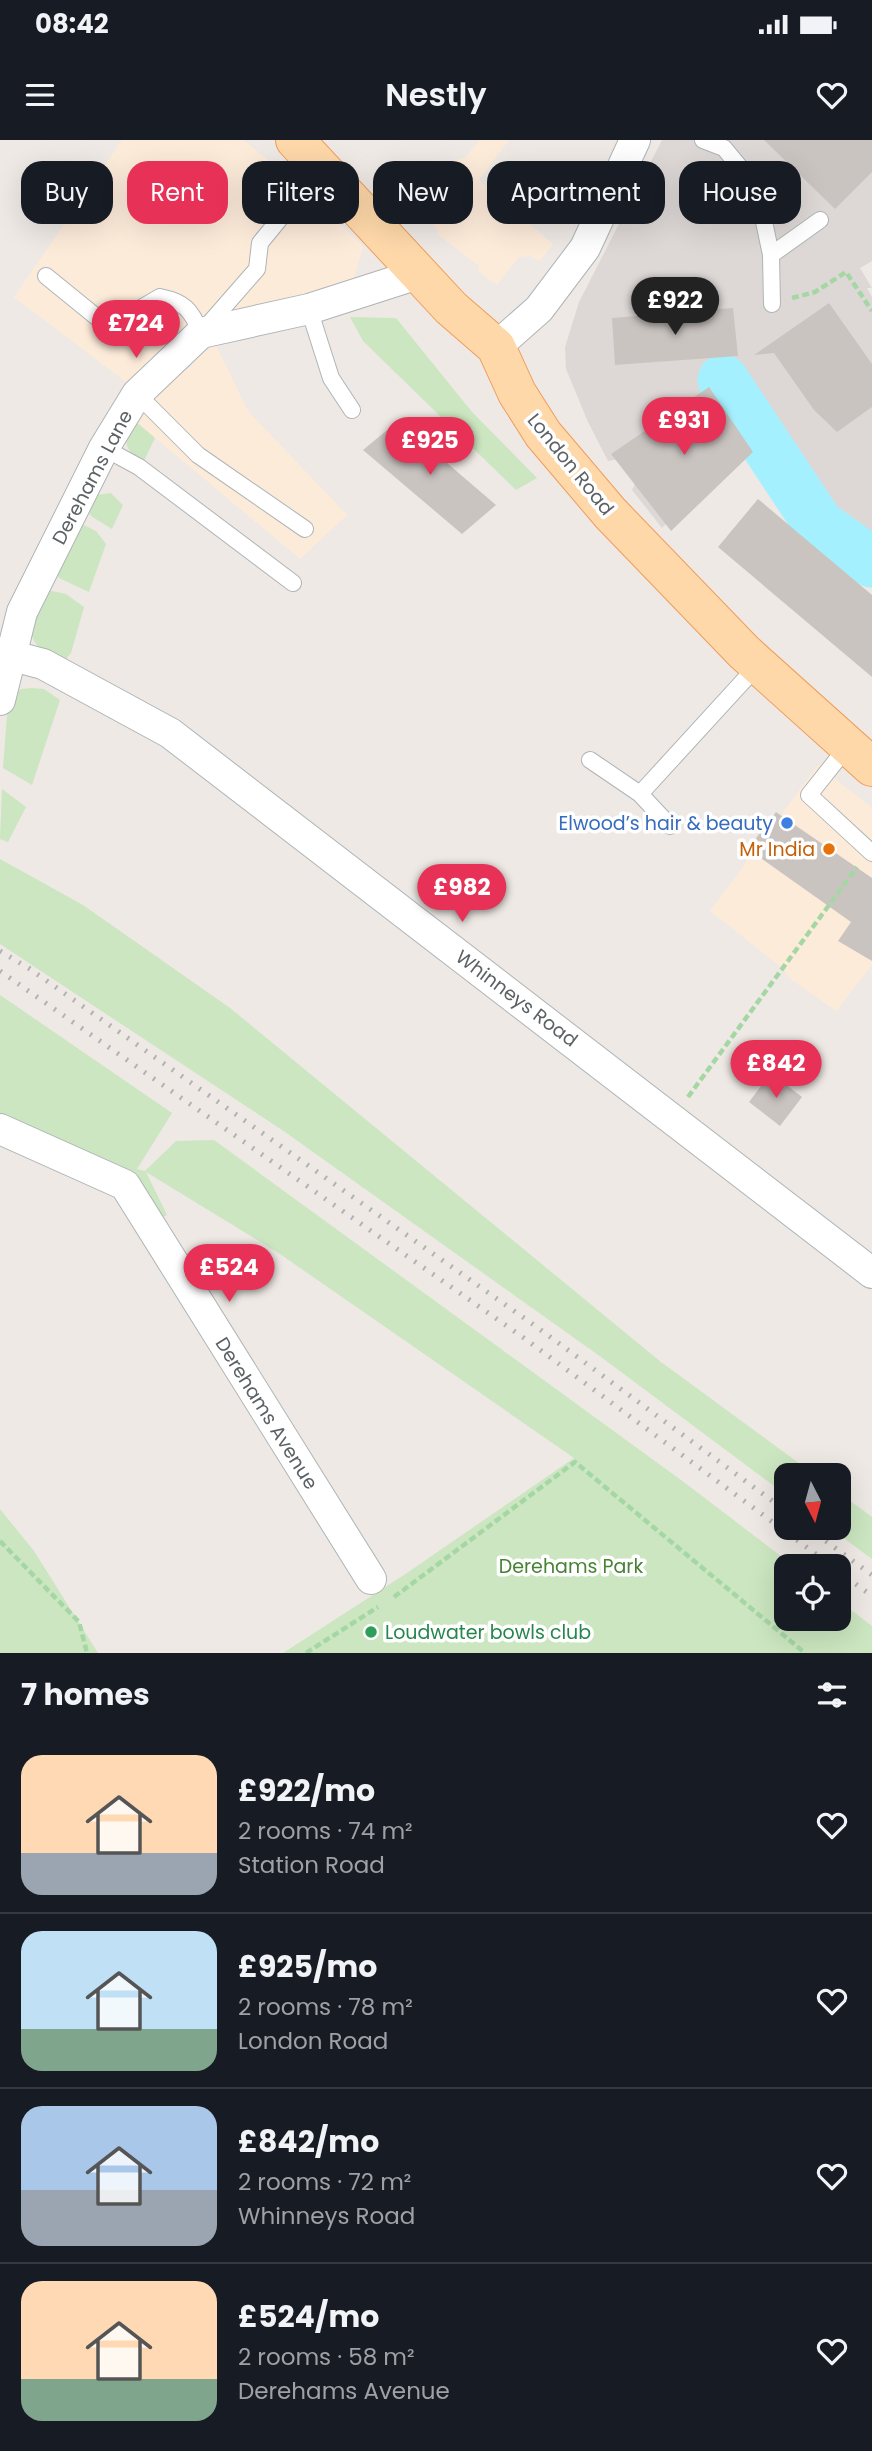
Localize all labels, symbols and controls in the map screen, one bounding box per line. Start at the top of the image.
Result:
text: 08:42 [35,6,109,42]
text: Nestly [385,72,487,117]
icon: menu [21,76,59,114]
icon: heart [813,76,851,114]
chip: Buy [21,161,113,224]
chip: Rent [127,161,228,224]
chip: Filters [242,161,359,224]
chip: New [373,161,473,224]
chip: Apartment [487,161,665,224]
chip: House [679,161,801,224]
pin: £922 [634,278,716,337]
text: £922 [647,284,703,316]
pin: £724 [95,300,177,360]
text: £724 [108,307,164,339]
pin: £931 [643,398,725,457]
text: £931 [658,404,710,436]
street label: Derehams Lane [46,405,139,549]
street label: London Road [521,408,620,521]
pin: £925 [389,418,471,477]
text: £925 [401,424,459,456]
place label: Elwood’s hair & beauty [558,810,773,837]
marker: Elwood’s hair & beauty [779,815,795,831]
place label: Mr India [739,836,815,863]
marker: Mr India [821,841,837,857]
pin: £982 [421,864,503,924]
text: £982 [433,871,491,903]
street label: Whinneys Road [450,944,583,1053]
pin: £842 [735,1040,817,1100]
text: £842 [747,1047,805,1079]
pin: £524 [188,1244,270,1304]
text: £524 [200,1251,258,1283]
street label: Derehams Avenue [209,1332,324,1495]
north arrow [774,1463,850,1540]
map controls [774,1463,851,1631]
park label: Derehams Park [499,1553,643,1580]
button: locate [774,1554,851,1631]
place label: Loudwater bowls club [385,1619,591,1646]
marker: Loudwater bowls club [363,1624,379,1640]
text: 7 homes [21,1673,150,1716]
icon: filters [813,1676,851,1714]
text: £922/mo [238,1769,375,1812]
icon: home [77,1783,161,1867]
icon: heart [813,1806,851,1844]
text: 2 rooms · 74 m² [238,1815,413,1847]
text: Station Road [238,1849,385,1881]
text: £925/mo [238,1945,377,1988]
icon: home [77,1959,161,2043]
icon: heart [813,1982,851,2020]
text: 2 rooms · 78 m² [238,1991,413,2023]
text: London Road [238,2025,388,2057]
text: £842/mo [238,2120,379,2163]
icon: home [77,2134,161,2218]
icon: heart [813,2157,851,2195]
text: 2 rooms · 72 m² [238,2166,411,2198]
text: Whinneys Road [238,2200,415,2232]
text: £524/mo [238,2295,379,2338]
icon: home [77,2309,161,2393]
icon: heart [813,2332,851,2370]
text: 2 rooms · 58 m² [238,2341,415,2373]
text: Derehams Avenue [238,2375,450,2407]

